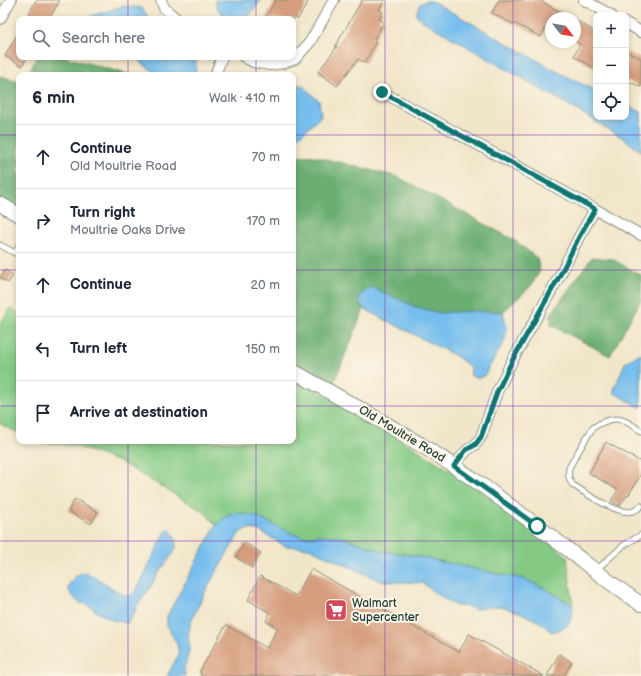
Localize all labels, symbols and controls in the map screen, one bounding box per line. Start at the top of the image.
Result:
north arrow [545,12,581,48]
map controls [593,12,629,120]
button: + [593,12,629,48]
search box [16,16,296,60]
icon: search [30,27,52,49]
text: Search here [62,29,145,48]
button: − [593,48,629,84]
route end [373,83,391,101]
button: locate [593,84,629,120]
text: 6 min [32,88,75,108]
text: Walk · 410 m [209,90,280,106]
text: Continue [70,139,132,158]
icon: ahead [32,146,54,168]
text: 70 m [252,149,280,165]
text: Old Moultrie Road [70,158,177,174]
text: Turn right [70,203,135,222]
icon: right [32,210,54,232]
text: 170 m [247,213,280,229]
text: Moultrie Oaks Drive [70,222,186,238]
icon: ahead [32,274,54,296]
text: Continue [70,275,132,294]
text: 20 m [250,277,280,293]
icon: left [32,338,54,360]
text: Turn left [70,339,127,358]
text: 150 m [246,341,280,357]
icon: arrive [32,402,54,424]
street label: Old Moultrie Road [356,402,448,466]
text: Arrive at destination [70,403,208,422]
route start [528,517,546,535]
place label: Walmart Supercenter [352,596,420,625]
supermarket icon: Walmart Supercenter [323,597,349,623]

